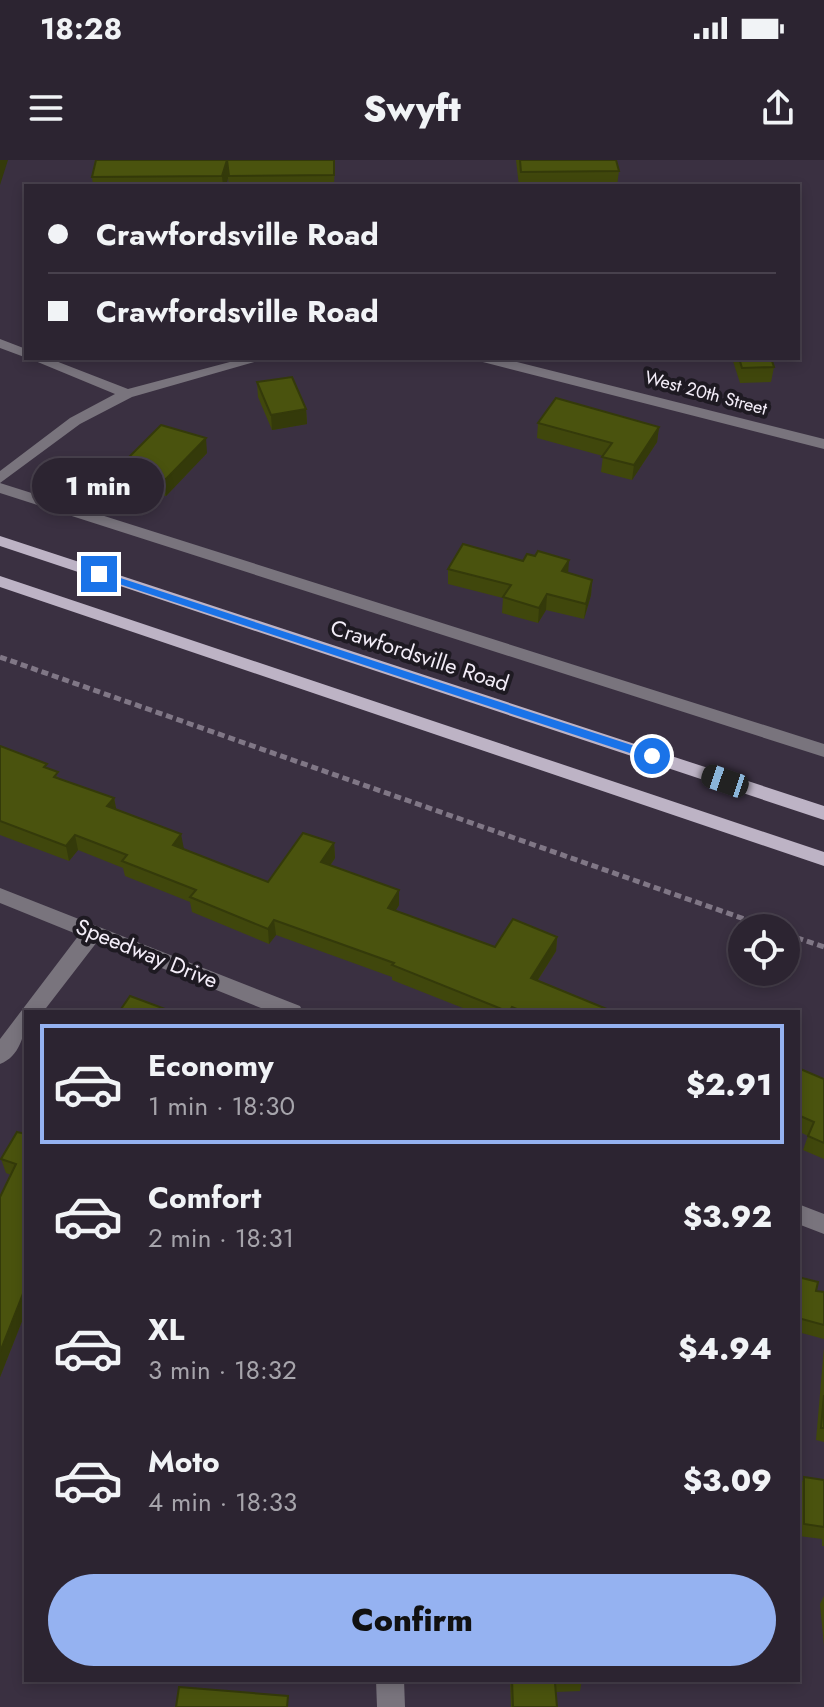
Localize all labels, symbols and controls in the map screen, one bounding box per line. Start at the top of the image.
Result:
text: 18:28 [40,7,122,50]
text: Swyft [363,82,461,134]
icon: menu [24,86,68,130]
icon: share [756,86,800,130]
text: Crawfordsville Road [96,213,379,256]
text: Crawfordsville Road [96,290,379,333]
street label: West 20th Street [642,364,771,422]
callout: 1 min [33,458,165,514]
text: 1 min [65,467,131,505]
route end [81,556,117,592]
street label: Crawfordsville Road [327,611,513,699]
route start [634,738,670,774]
car [698,762,752,800]
street label: Speedway Drive [71,910,223,996]
map controls [728,914,800,986]
button: locate [728,914,800,986]
text: Economy [148,1044,274,1087]
icon: car [52,1048,124,1120]
text: $2.91 [686,1063,772,1106]
text: 1 min · 18:30 [148,1087,295,1125]
text: Comfort [148,1176,261,1219]
icon: car [52,1180,124,1252]
text: $3.92 [683,1195,772,1238]
text: 2 min · 18:31 [148,1219,294,1257]
text: XL [148,1308,184,1351]
icon: car [52,1312,124,1384]
text: $4.94 [678,1327,772,1370]
text: 3 min · 18:32 [148,1351,297,1389]
text: Moto [148,1440,220,1483]
icon: car [52,1444,124,1516]
text: $3.09 [683,1459,772,1502]
text: 4 min · 18:33 [148,1483,297,1521]
button: Confirm [48,1574,776,1666]

